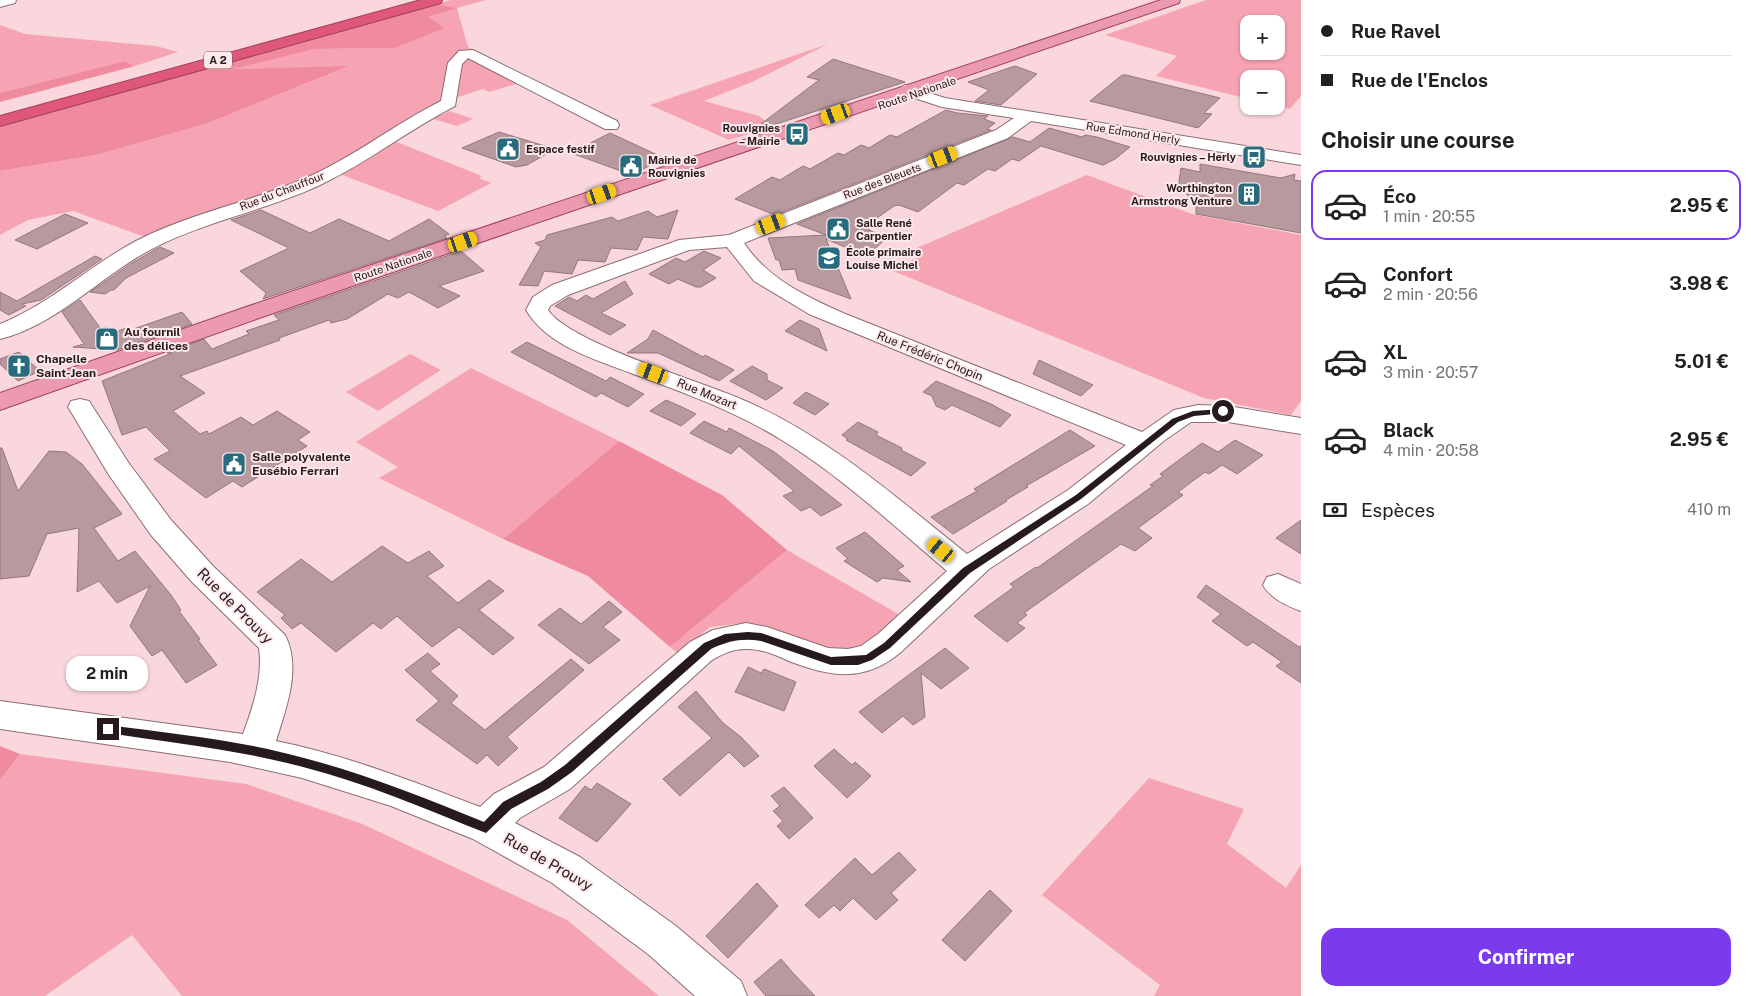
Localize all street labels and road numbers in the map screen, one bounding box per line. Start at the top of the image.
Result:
road number: A 2 [204,52,232,68]
street label: Route Nationale [876,74,958,112]
street label: Rue Edmond Herly [1085,120,1181,146]
street label: Rue des Bleuets [841,161,923,201]
street label: Rue du Chauffour [238,169,326,213]
street label: Route Nationale [352,246,434,284]
street label: Rue Frédéric Chopin [875,328,985,384]
street label: Rue Mozart [675,376,739,412]
street label: Rue de Prouvy [194,564,277,647]
street label: Rue de Prouvy [501,829,596,894]

